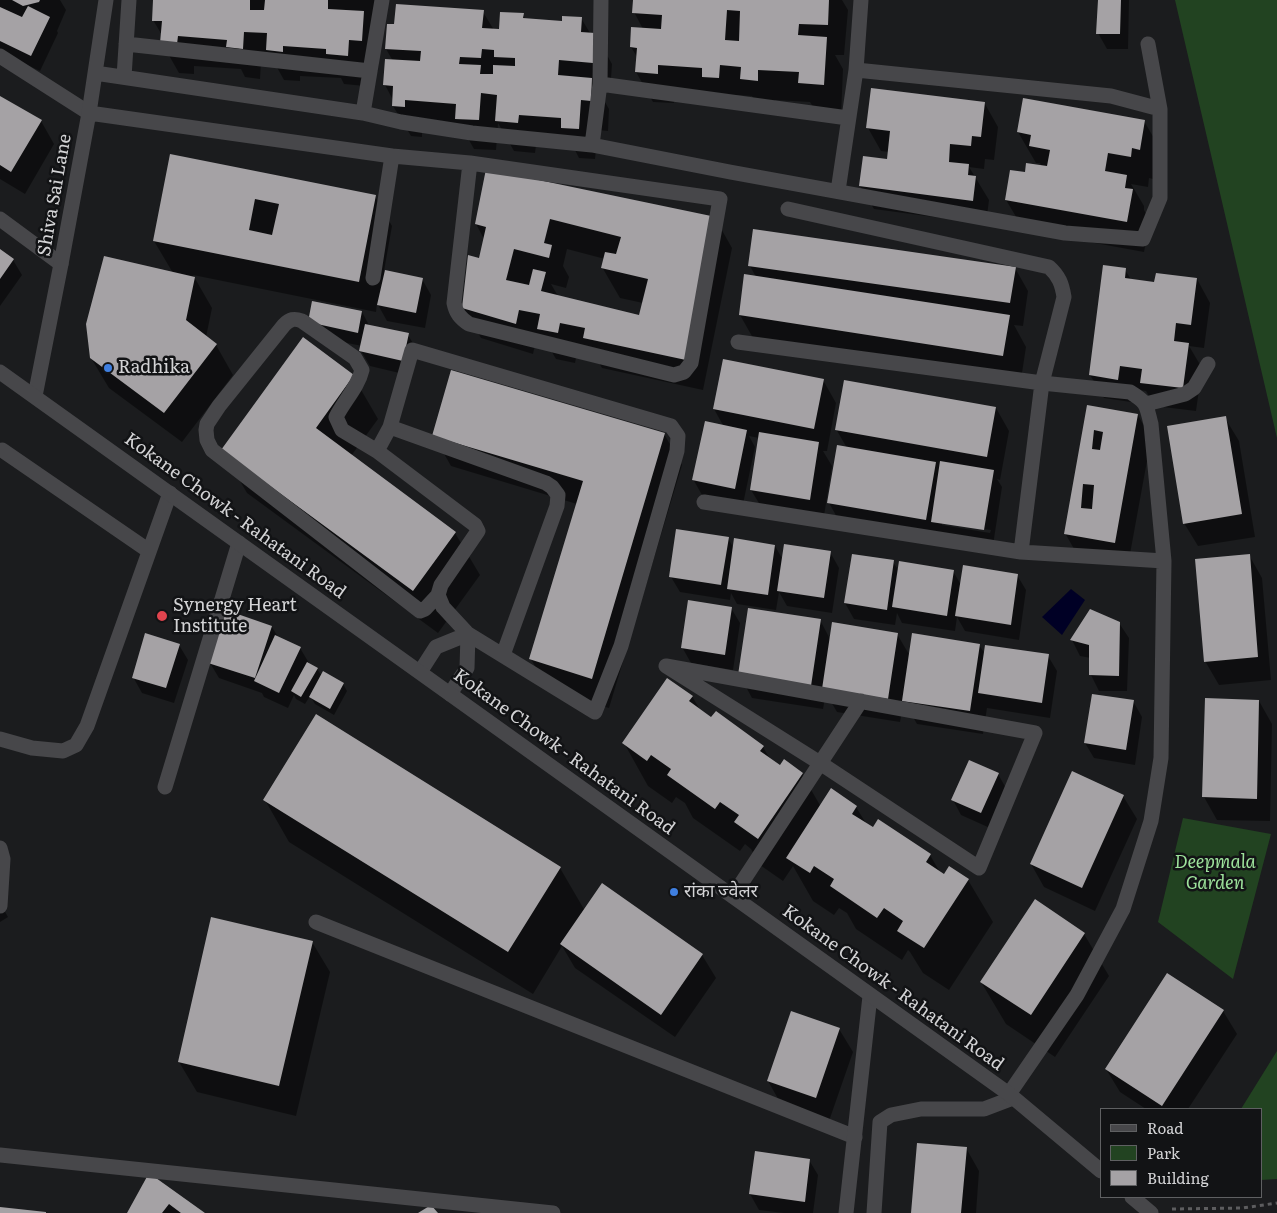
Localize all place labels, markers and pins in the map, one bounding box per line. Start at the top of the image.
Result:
place label: Radhika [118,357,190,379]
marker: Radhika [102,362,114,374]
place label: Synergy Heart Institute [173,595,297,638]
marker: Synergy Heart Institute [155,609,169,623]
place label: रांका ज्वेलर [684,881,758,903]
marker: रांका ज्वेलर [668,886,680,898]

